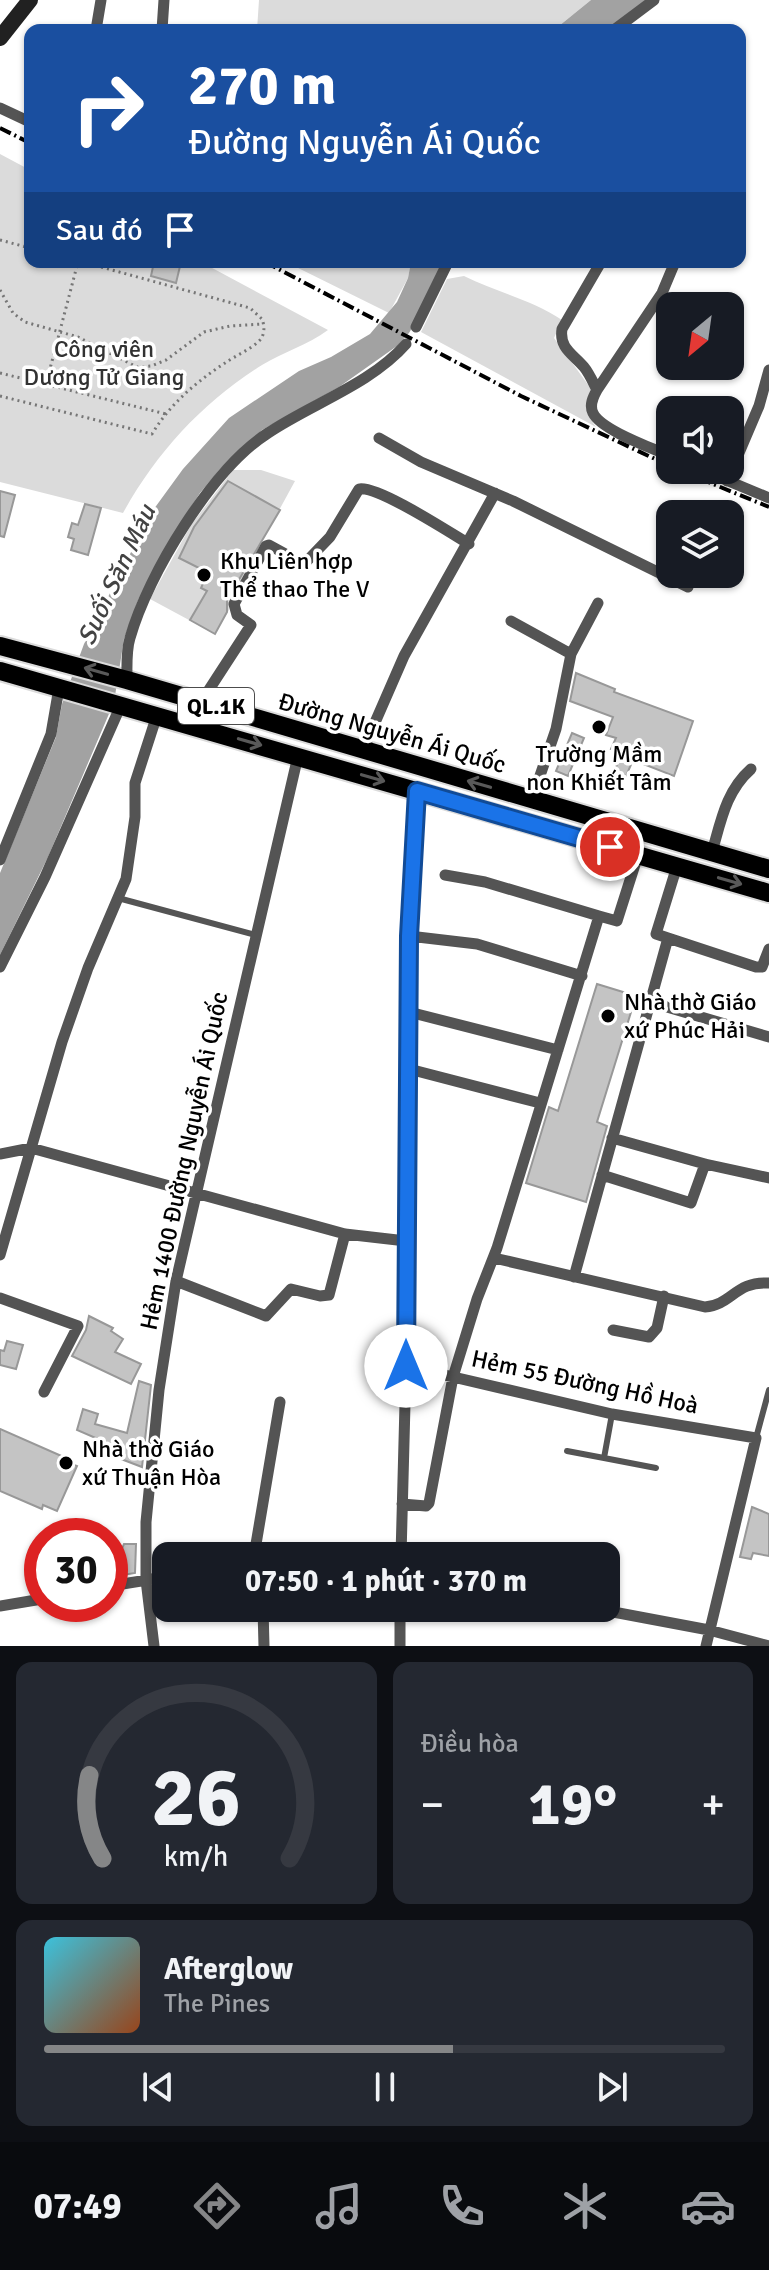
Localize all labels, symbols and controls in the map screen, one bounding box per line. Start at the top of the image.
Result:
text: 270 m [188,51,336,120]
icon: right [56,56,160,160]
text: Đường Nguyễn Ái Quốc [188,120,541,165]
icon: arrive [158,208,202,252]
text: Sau đó [56,212,142,249]
north arrow [656,292,744,380]
map controls [656,292,744,588]
park label: Công viên Dương Tử Giang [24,334,184,392]
button: sound [656,396,744,484]
water label: Suối Săn Máu [71,498,164,650]
button: layers [656,500,744,588]
place label: Khu Liên hợp Thể thao The V [220,546,370,604]
marker: Khu Liên hợp Thể thao The V [195,566,213,584]
one-way arrow [83,663,109,678]
street label: Đường Nguyễn Ái Quốc [275,686,509,780]
road number: QL.1K [178,688,254,724]
marker: Trường Mầm non Khiết Tâm [590,718,608,736]
one-way arrow [237,736,262,750]
place label: Trường Mầm non Khiết Tâm [526,739,672,797]
one-way arrow [359,771,385,786]
one-way arrow [467,775,493,790]
pin [576,813,644,881]
icon: arrive [588,825,632,869]
one-way arrow [716,874,742,889]
place label: Nhà thờ Giáo xứ Phúc Hải [624,987,757,1045]
street label: Hẻm 1400 Đường Nguyễn Ái Quốc [133,989,235,1333]
marker: Nhà thờ Giáo xứ Phúc Hải [599,1007,617,1025]
position arrow [364,1324,448,1408]
street label: Hẻm 55 Đường Hồ Hoà [469,1343,701,1421]
place label: Nhà thờ Giáo xứ Thuận Hòa [82,1434,221,1492]
marker: Nhà thờ Giáo xứ Thuận Hòa [57,1454,75,1472]
speed limit sign: 30 [24,1518,128,1622]
text: 07:50 · 1 phút · 370 m [245,1563,527,1600]
text: Điều hòa [421,1728,519,1760]
text: 26 [151,1747,241,1849]
text: 19° [528,1768,617,1842]
text: − [421,1778,444,1832]
text: + [701,1778,725,1832]
text: km/h [164,1839,229,1874]
text: Afterglow [164,1951,293,1988]
text: The Pines [164,1988,270,2020]
icon: previous [136,2065,180,2109]
icon: pause [363,2065,407,2109]
icon: next [590,2065,634,2109]
icon: directions [189,2178,245,2234]
icon: music [311,2178,367,2234]
icon: phone [434,2178,490,2234]
icon: climate [557,2178,613,2234]
icon: car [680,2178,736,2234]
text: 07:49 [33,2184,122,2229]

